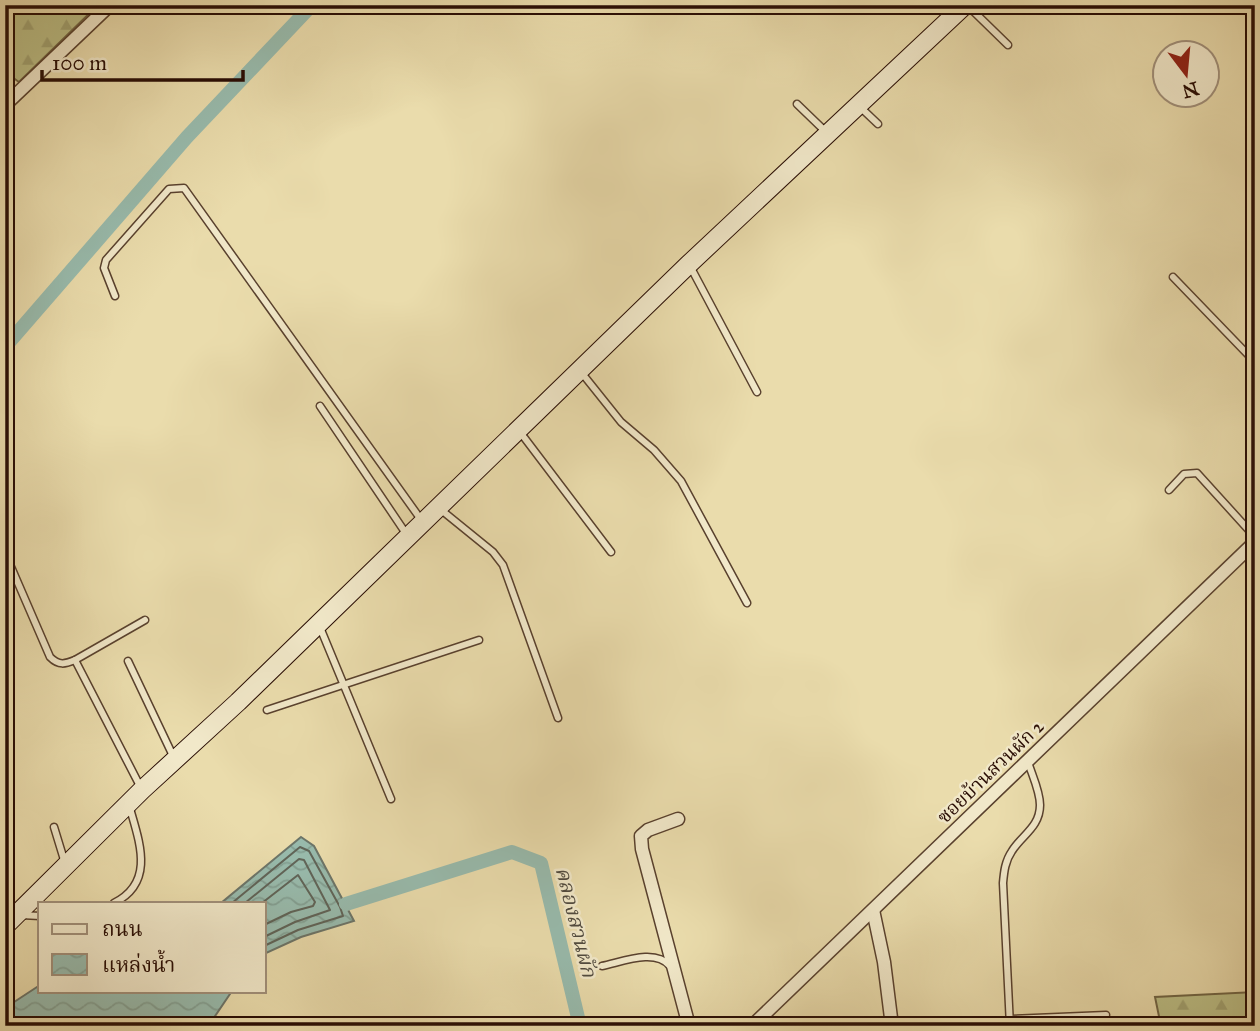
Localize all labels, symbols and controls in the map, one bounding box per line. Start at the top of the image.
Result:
scale bar [42,38,243,82]
north arrow [1152,38,1222,108]
text: 100 m [52,50,107,76]
text: N [1180,77,1201,103]
street label: ซอยบ้านสวนผัก 2 [932,714,1049,828]
water label: คลองสวนผัก [550,864,603,981]
legend [38,902,266,992]
text: ถนน [102,916,143,942]
text: แหล่งน้ำ [102,949,175,978]

